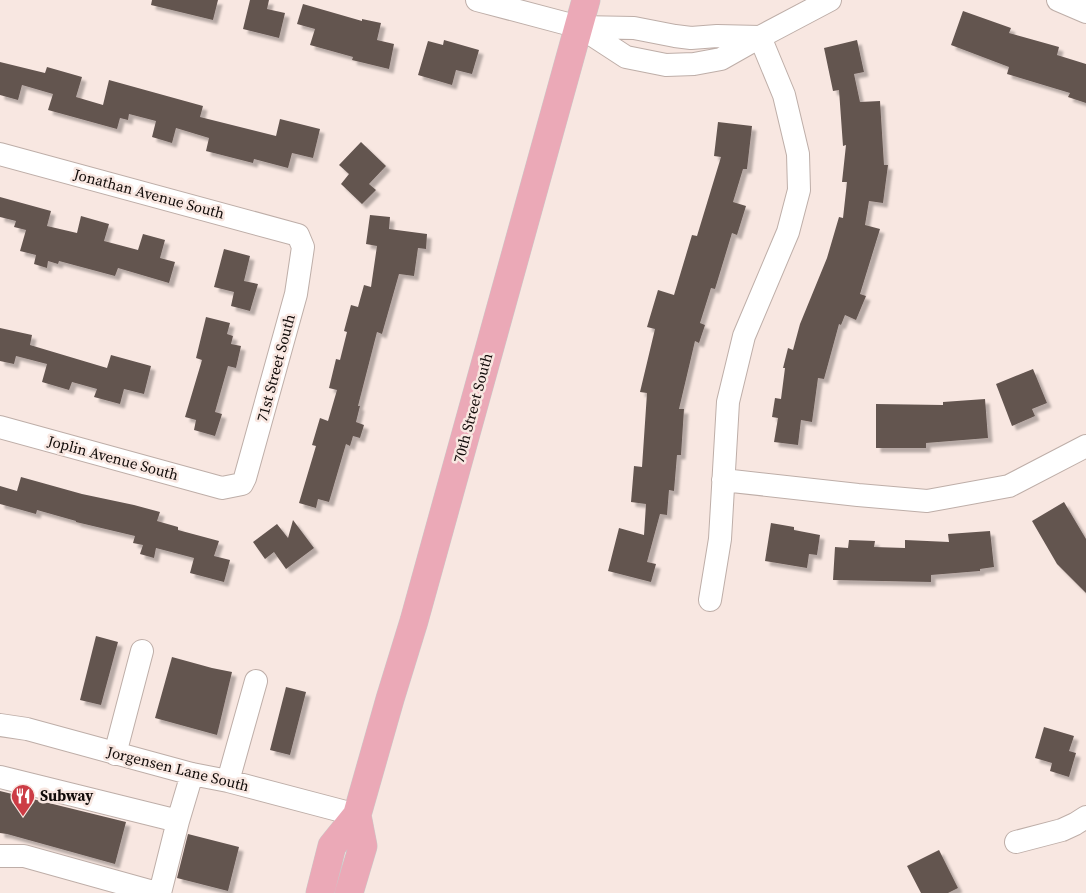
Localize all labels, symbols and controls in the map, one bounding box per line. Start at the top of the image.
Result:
street label: Jonathan Avenue South [70,163,227,224]
street label: 71st Street South [251,312,300,424]
street label: 70th Street South [448,351,497,465]
street label: Joplin Avenue South [44,430,181,485]
street label: Jorgensen Lane South [104,740,251,796]
restaurant icon: Subway [10,783,36,817]
place label: Subway [40,785,93,806]

